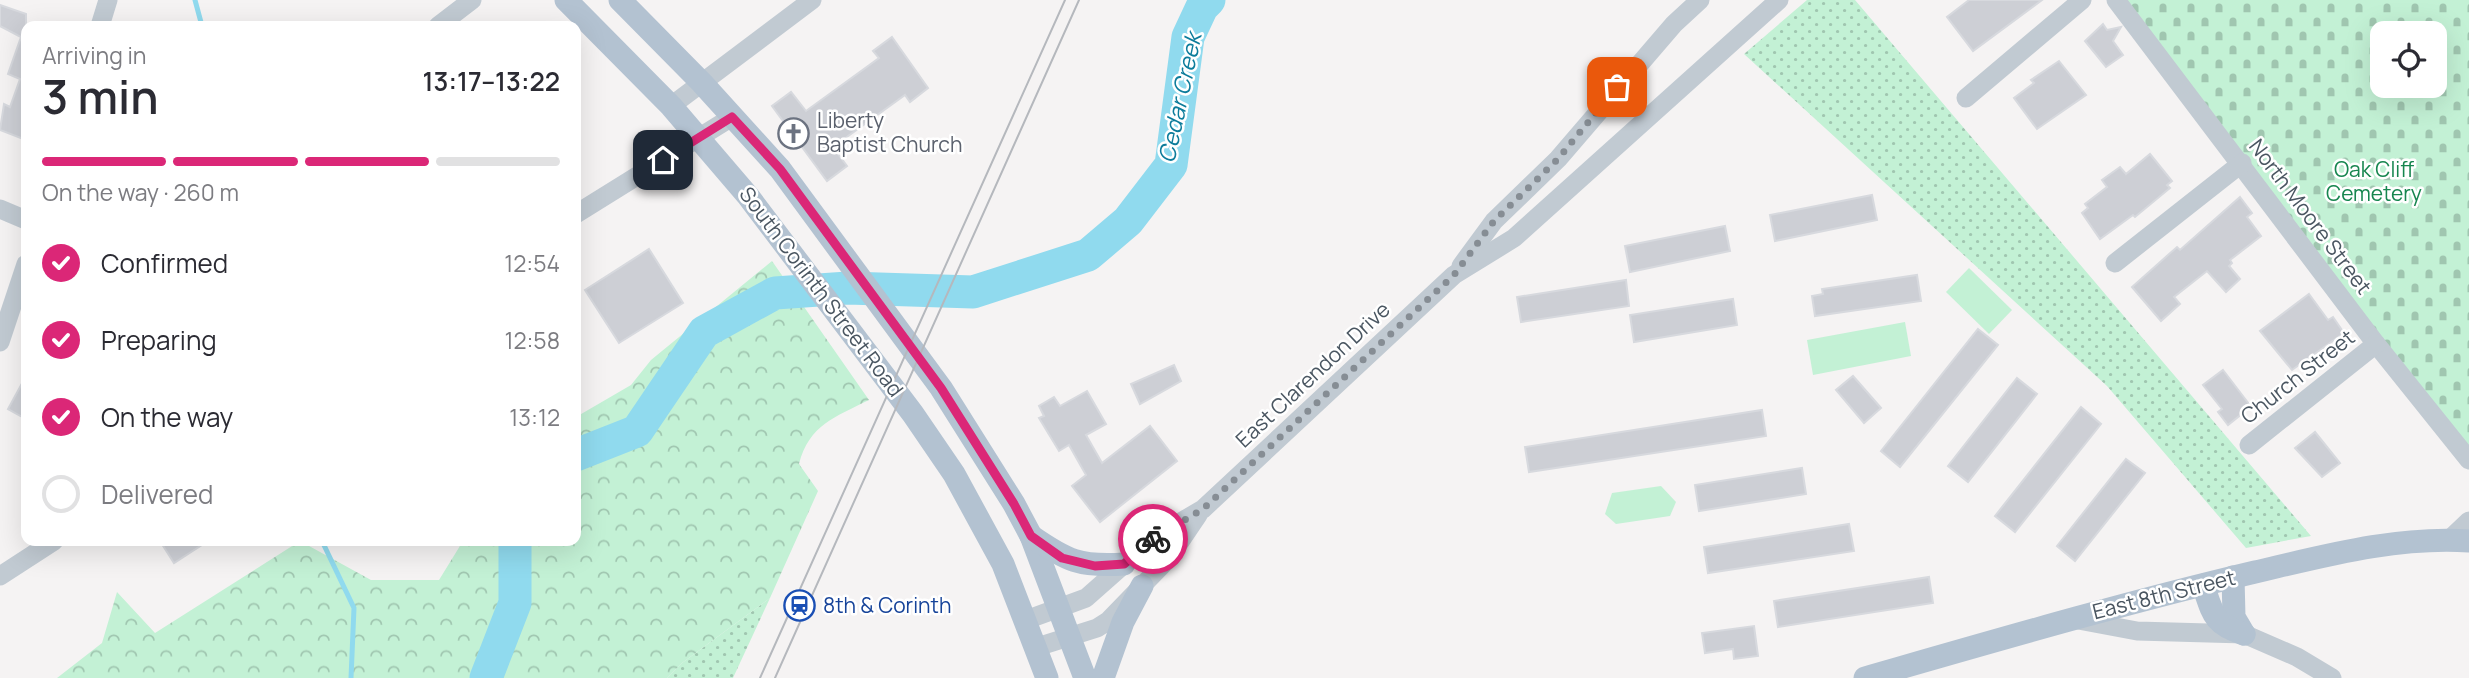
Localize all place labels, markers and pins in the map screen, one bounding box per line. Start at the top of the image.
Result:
pin [1587,57,1647,117]
place label: Liberty Baptist Church [817,106,962,158]
church icon: Liberty Baptist Church [777,116,811,150]
pin [633,130,693,190]
station icon: 8th & Corinth [783,589,817,623]
place label: 8th & Corinth [823,591,951,619]

